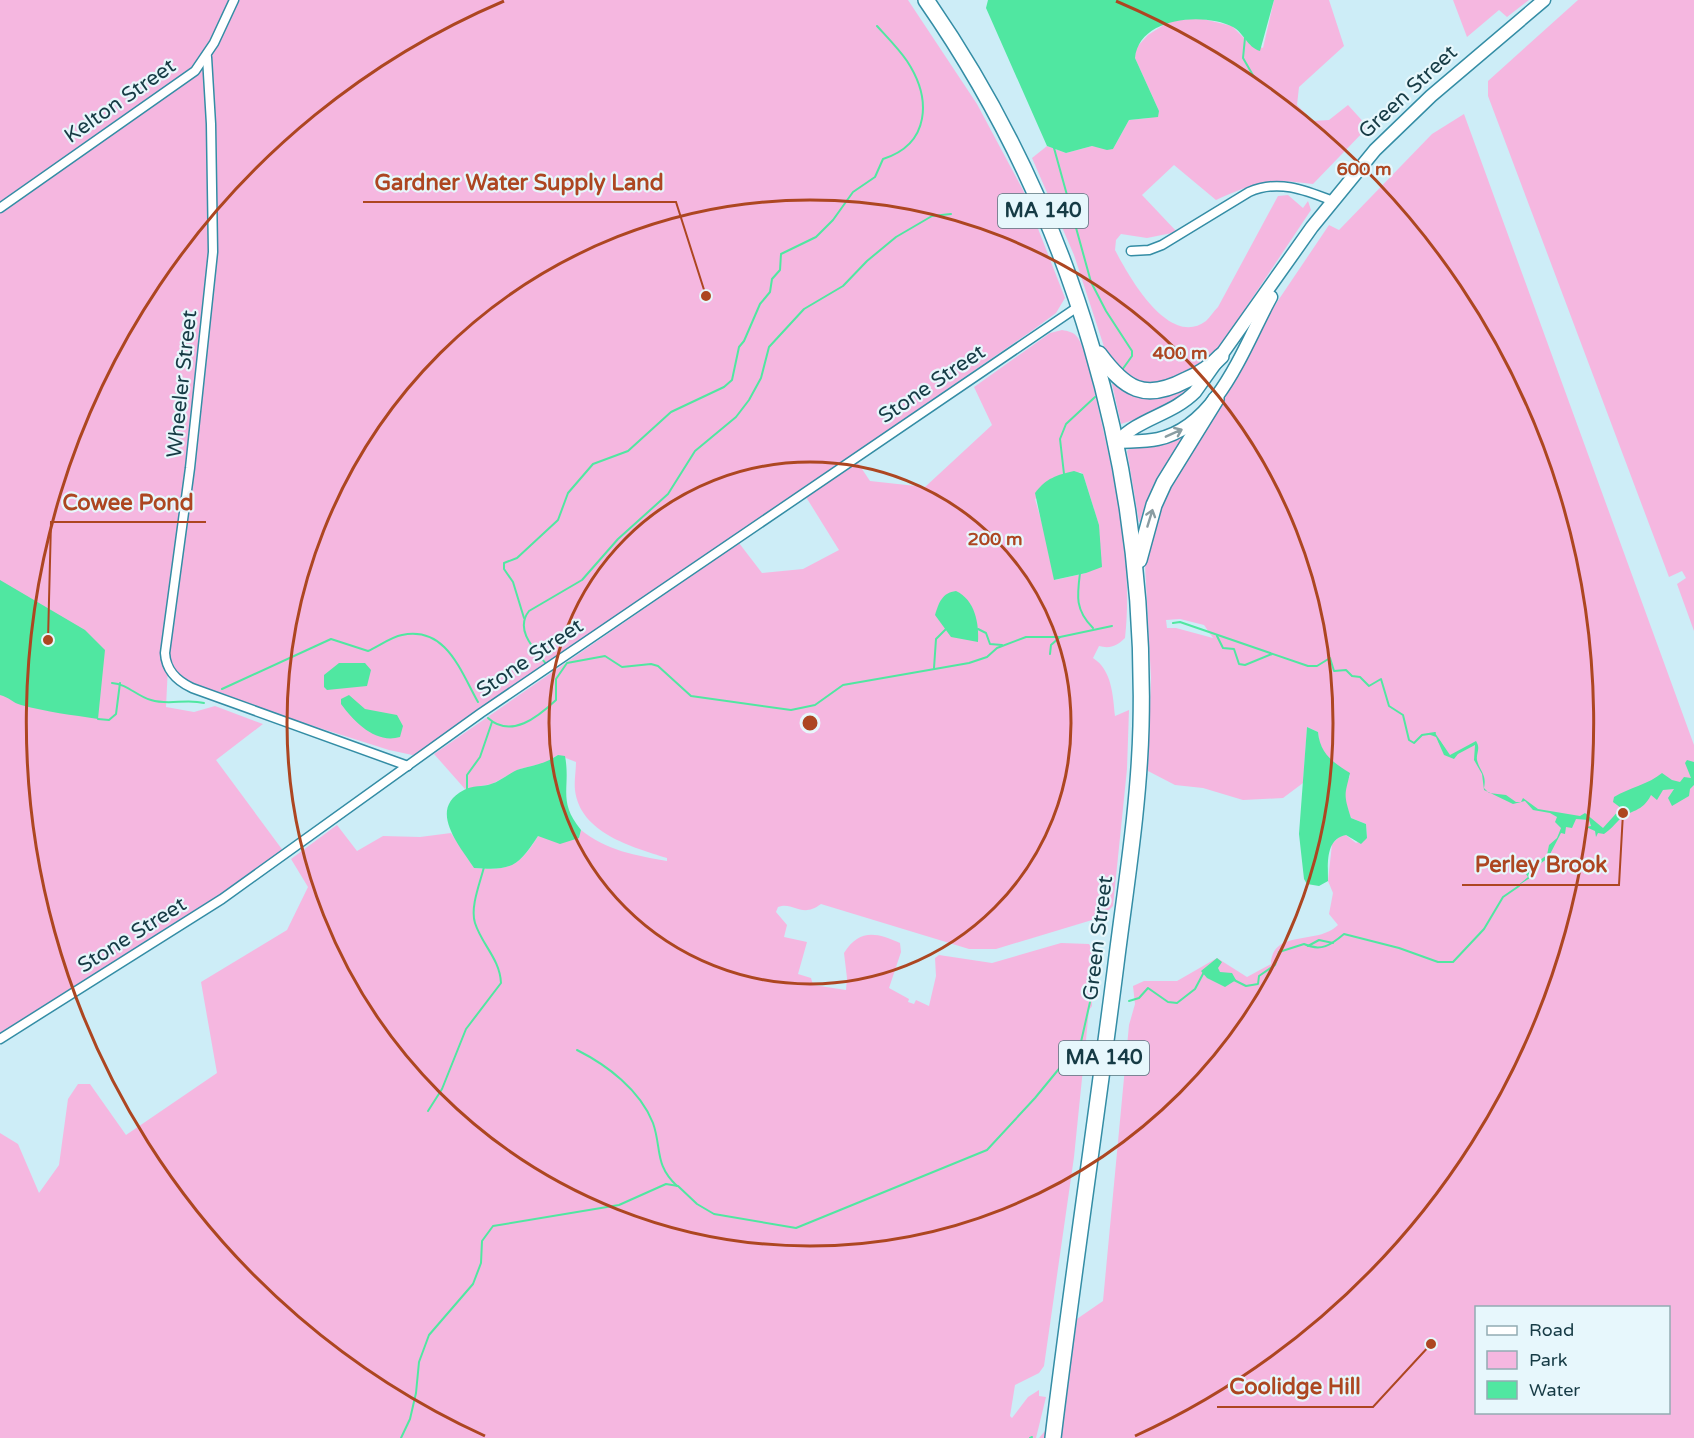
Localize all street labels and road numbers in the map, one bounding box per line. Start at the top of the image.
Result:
street label: Green Street [1354,40,1462,144]
street label: Kelton Street [60,53,180,149]
road number: MA 140 [998,194,1088,228]
street label: Wheeler Street [162,309,202,459]
street label: Stone Street [874,339,990,429]
street label: Stone Street [472,613,588,703]
street label: Green Street [1078,874,1118,1002]
street label: Stone Street [73,892,191,978]
road number: MA 140 [1059,1041,1149,1075]

